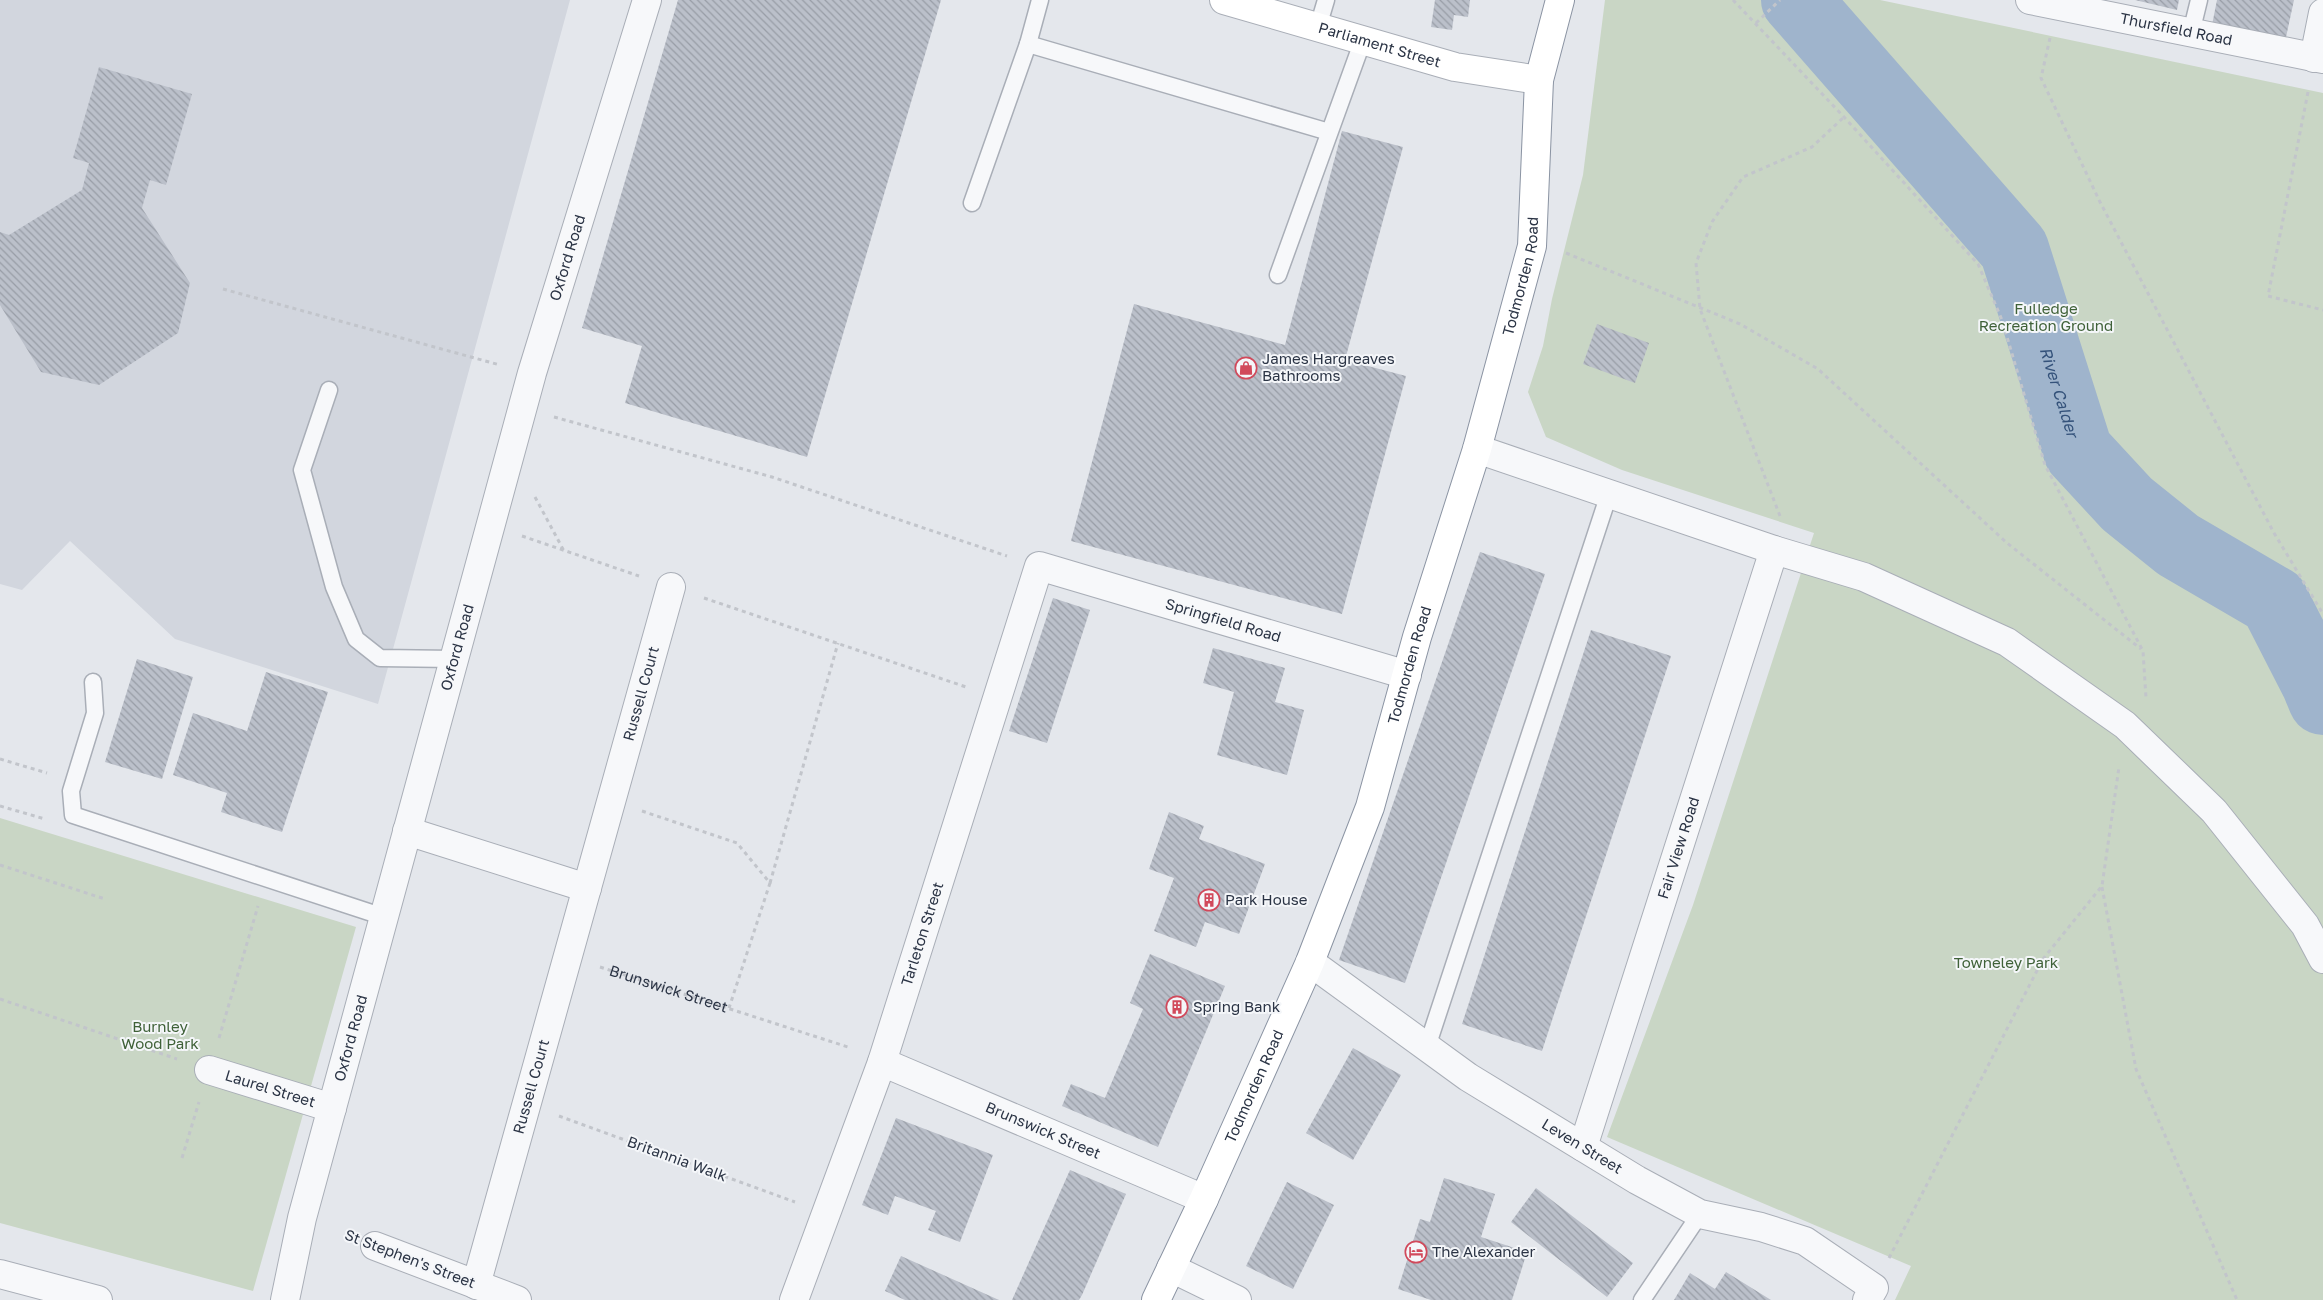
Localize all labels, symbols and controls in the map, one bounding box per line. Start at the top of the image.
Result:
street label: Thursfield Road [2119,8,2234,49]
street label: Parliament Street [1317,18,1443,70]
street label: Oxford Road [545,212,588,303]
street label: Todmorden Road [1498,216,1541,338]
park label: Fulledge Recreation Ground [1979,299,2113,334]
water label: River Calder [2036,344,2084,442]
place label: James Hargreaves Bathrooms [1262,349,1395,384]
shop icon: James Hargreaves Bathrooms [1234,356,1258,380]
street label: Springfield Road [1163,594,1283,645]
street label: Oxford Road [436,602,477,693]
street label: Todmorden Road [1383,604,1434,726]
street label: Russell Court [618,644,662,743]
street label: Fair View Road [1653,794,1702,901]
street label: Tarleton Street [897,879,946,988]
building icon: Park House [1197,888,1221,912]
place label: Park House [1225,890,1308,908]
park label: Towneley Park [1954,953,2059,971]
street label: Brunswick Street [607,961,730,1016]
street label: Oxford Road [330,993,370,1083]
building icon: Spring Bank [1165,995,1189,1019]
place label: Spring Bank [1193,997,1281,1015]
park label: Burnley Wood Park [121,1017,199,1052]
street label: Todmorden Road [1220,1027,1286,1145]
street label: Russell Court [509,1037,552,1136]
street label: Laurel Street [223,1066,318,1110]
street label: Brunswick Street [983,1097,1104,1162]
street label: Leven Street [1539,1114,1626,1177]
street label: Britannia Walk [625,1132,730,1185]
street label: St Stephen's Street [342,1225,478,1291]
hotel icon: The Alexander [1404,1240,1428,1264]
place label: The Alexander [1432,1242,1536,1260]

